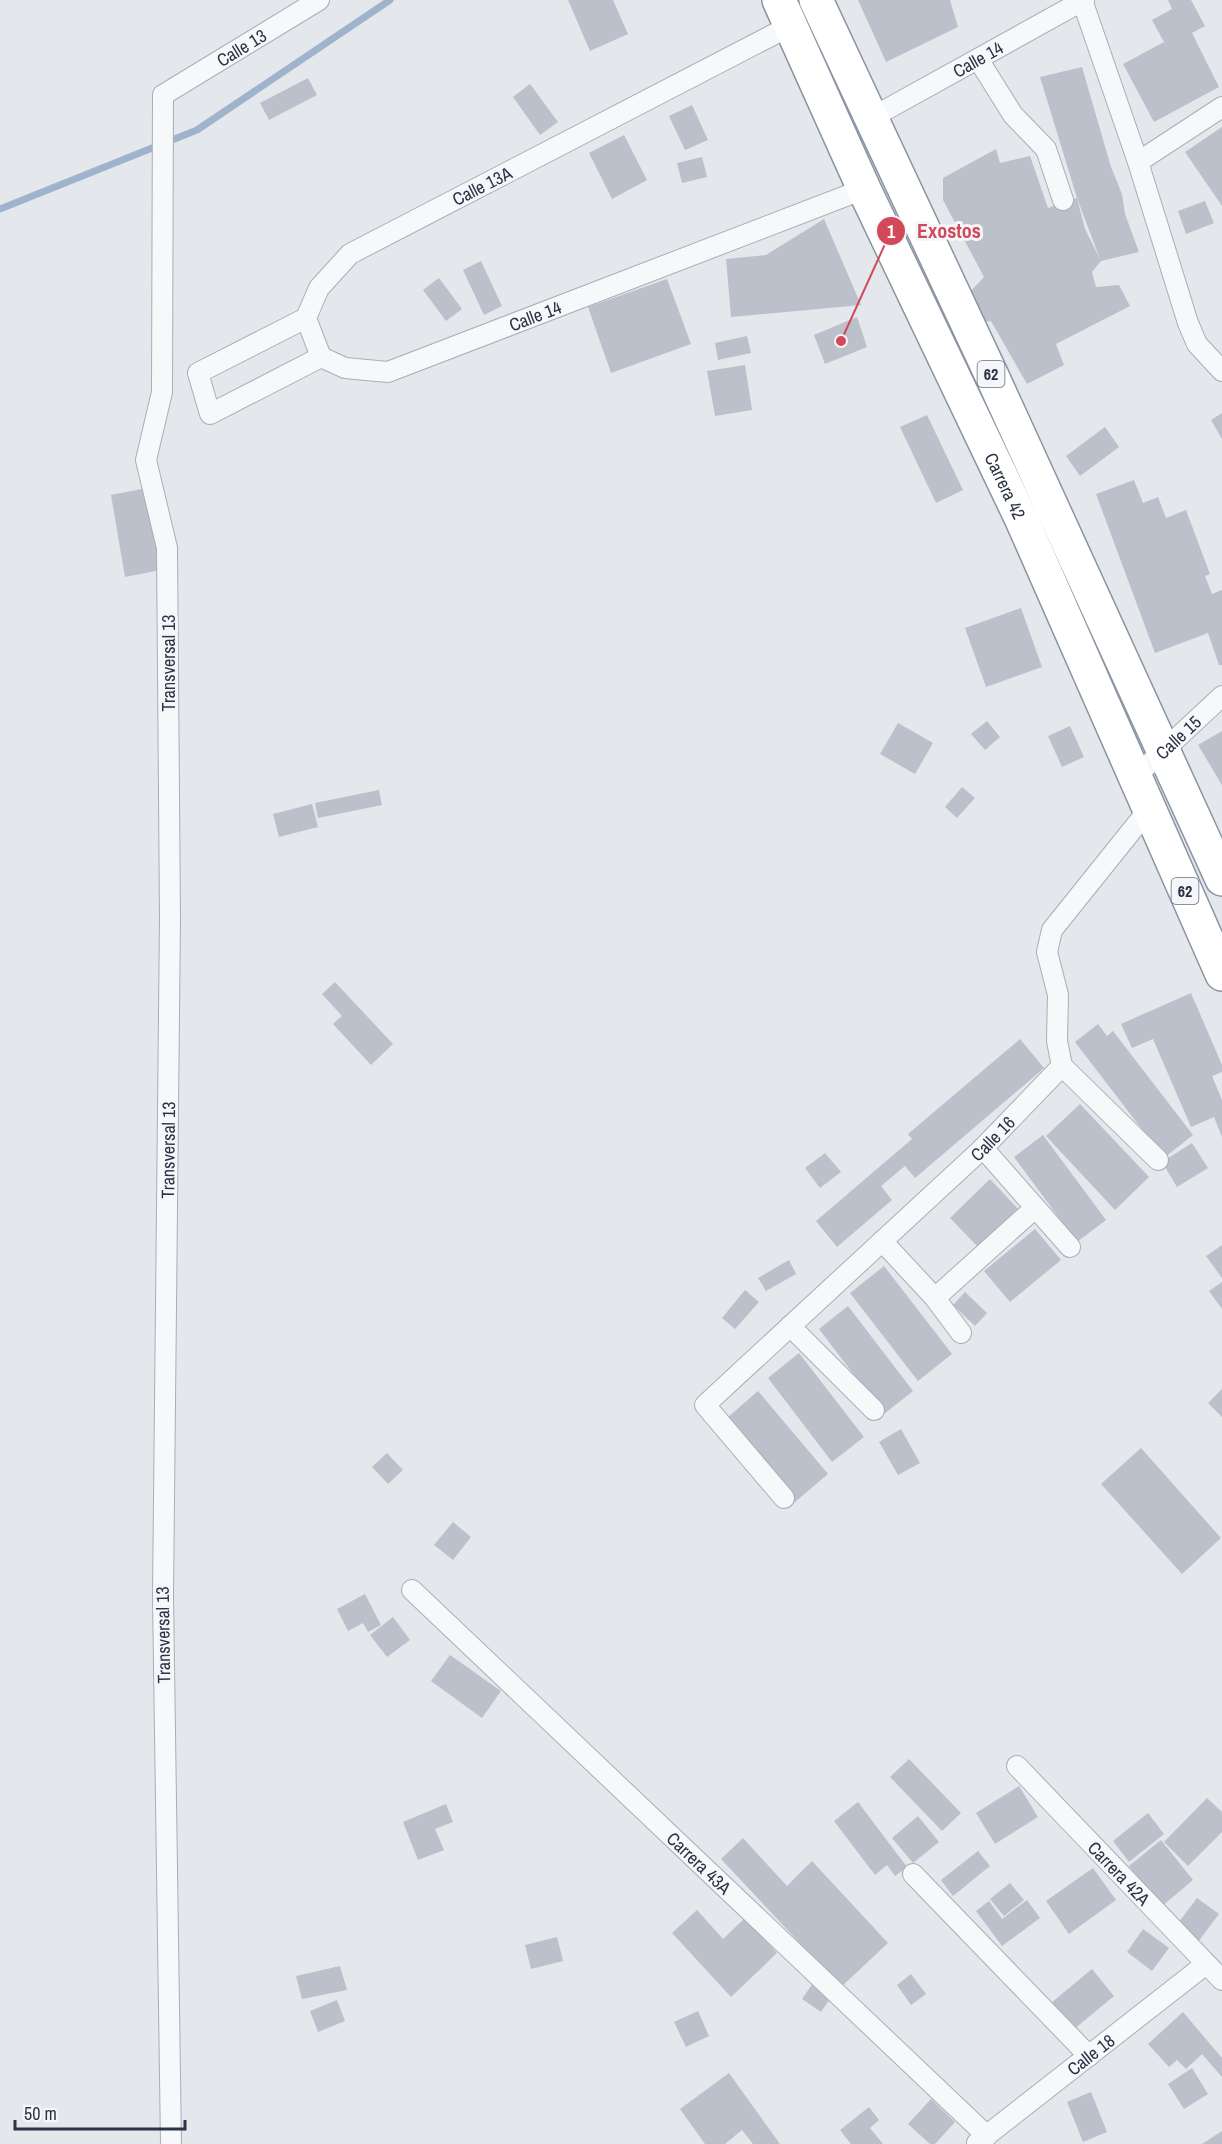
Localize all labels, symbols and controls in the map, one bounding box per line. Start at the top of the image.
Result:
street label: Calle 13 [212,23,271,72]
street label: Calle 14 [948,35,1007,83]
street label: Calle 13A [448,160,516,212]
callout: Exostos [876,212,993,250]
text: Exostos [917,217,981,244]
text: 1 [887,219,896,244]
street label: Calle 14 [505,294,565,337]
road number: 62 [978,361,1004,387]
street label: Carrera 42 [979,448,1032,523]
street label: Transversal 13 [156,614,181,712]
street label: Calle 15 [1150,709,1206,765]
road number: 62 [1172,878,1198,904]
street label: Transversal 13 [155,1101,181,1199]
street label: Calle 16 [964,1110,1020,1166]
street label: Transversal 13 [150,1586,176,1684]
street label: Carrera 43A [661,1826,737,1900]
street label: Carrera 42A [1083,1835,1156,1911]
street label: Calle 18 [1061,2028,1120,2081]
scale bar [15,2093,184,2131]
text: 50 m [24,2101,57,2126]

